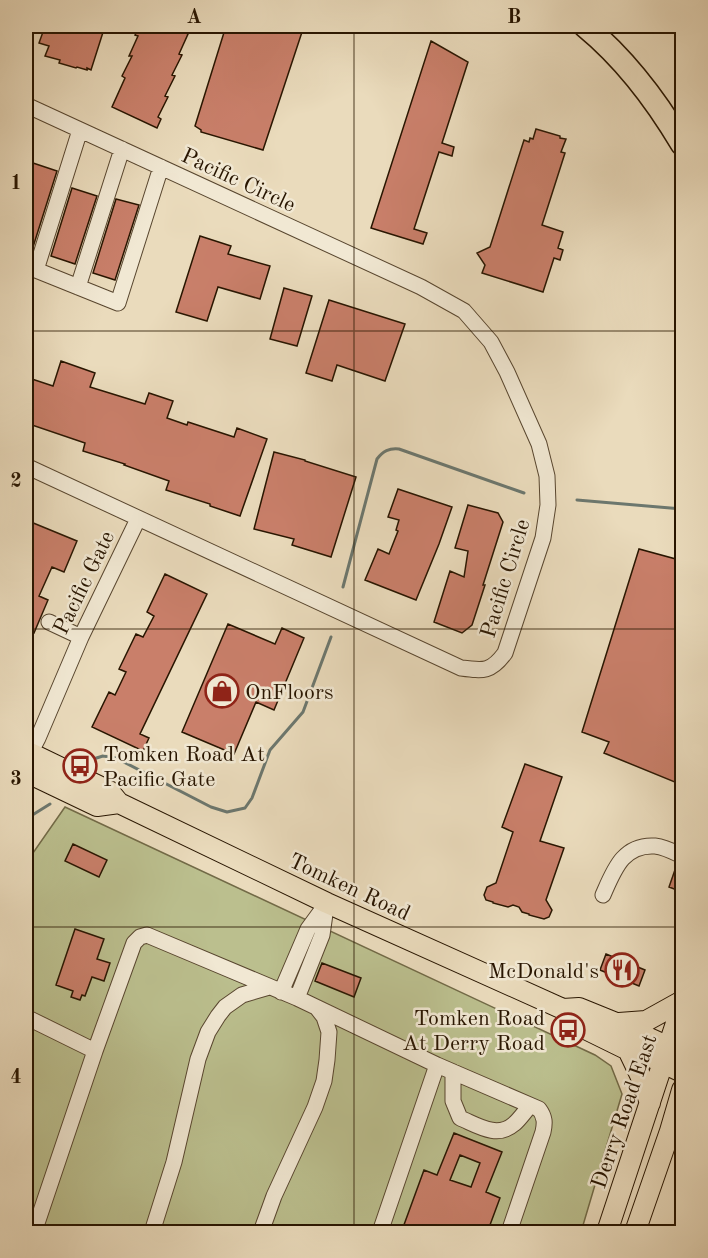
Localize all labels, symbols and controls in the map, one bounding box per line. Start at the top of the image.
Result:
text: A [186,8,202,28]
text: B [507,8,521,28]
street label: Pacific Circle [178,145,299,217]
text: 1 [10,174,22,194]
text: 2 [10,472,22,492]
street label: Pacific Circle [477,516,534,641]
street label: Pacific Gate [50,528,119,638]
shop icon: OnFloors [204,673,240,709]
place label: OnFloors [245,682,333,704]
place label: Tomken Road At Pacific Gate [103,744,265,791]
bus stop icon: Tomken Road At Pacific Gate [62,748,98,784]
text: 3 [10,770,22,790]
street label: Tomken Road [285,850,413,926]
restaurant icon: McDonald's [604,952,640,988]
place label: McDonald's [488,961,599,983]
place label: Tomken Road At Derry Road [402,1008,545,1055]
bus stop icon: Tomken Road At Derry Road [550,1012,586,1048]
street label: Derry Road East [588,1032,662,1192]
text: 4 [10,1068,22,1088]

